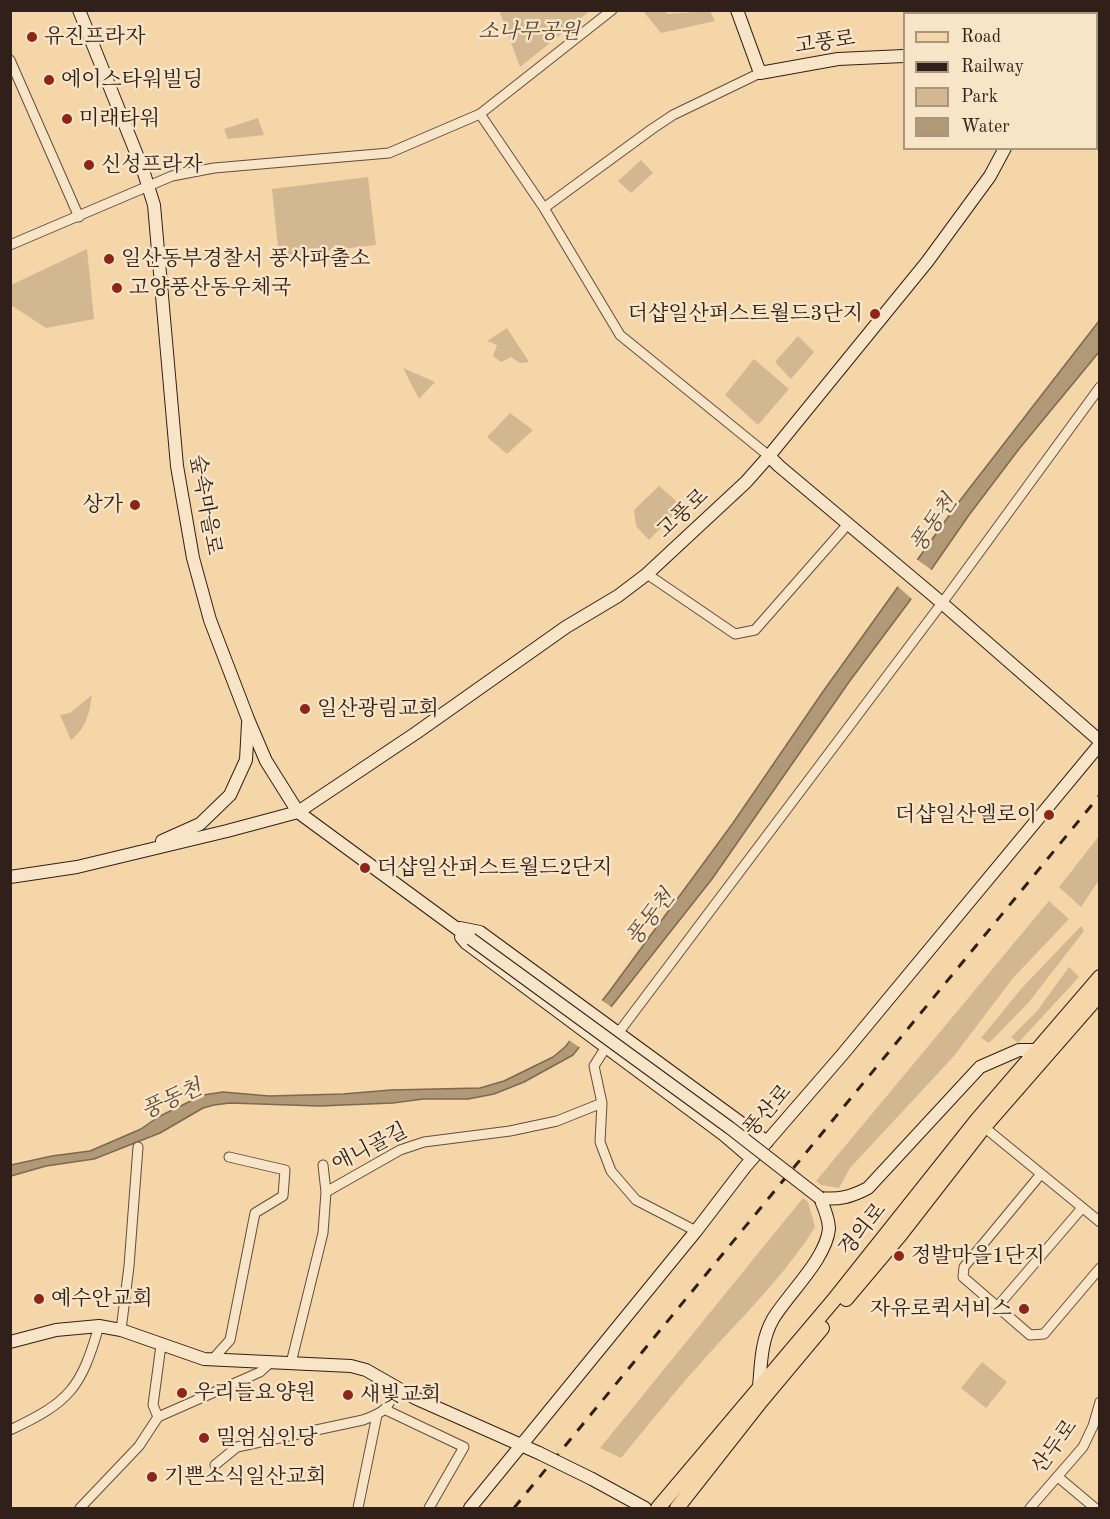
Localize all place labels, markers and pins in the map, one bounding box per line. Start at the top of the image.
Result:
place label: 유진프라자 [44,24,145,50]
marker: 유진프라자 [25,30,39,44]
place label: 에이스타워빌딩 [61,67,203,93]
marker: 에이스타워빌딩 [42,73,56,87]
place label: 미래타워 [79,106,160,132]
marker: 미래타워 [60,112,74,126]
place label: 신성프라자 [101,152,202,178]
marker: 신성프라자 [82,158,96,172]
place label: 일산동부경찰서 풍사파출소 [121,246,370,272]
marker: 일산동부경찰서 풍사파출소 [102,252,116,266]
place label: 고양풍산동우체국 [129,275,291,301]
marker: 고양풍산동우체국 [110,281,124,295]
place label: 더샵일산퍼스트월드3단지 [628,301,863,327]
marker: 더샵일산퍼스트월드3단지 [868,307,882,321]
place label: 상가 [82,492,123,518]
marker: 상가 [128,498,142,512]
place label: 일산광림교회 [317,696,439,722]
marker: 일산광림교회 [298,702,312,716]
place label: 더샵일산엘로이 [895,802,1037,828]
marker: 더샵일산엘로이 [1042,808,1056,822]
place label: 더샵일산퍼스트월드2단지 [377,855,612,881]
marker: 더샵일산퍼스트월드2단지 [358,861,372,875]
place label: 정발마을1단지 [911,1243,1045,1269]
marker: 정발마을1단지 [892,1249,906,1263]
place label: 예수안교회 [51,1286,152,1312]
marker: 예수안교회 [32,1292,46,1306]
place label: 자유로퀵서비스 [870,1296,1012,1322]
marker: 자유로퀵서비스 [1017,1302,1031,1316]
place label: 우리들요양원 [194,1380,316,1406]
place label: 새빛교회 [360,1382,441,1408]
marker: 우리들요양원 [175,1386,189,1400]
marker: 새빛교회 [341,1388,355,1402]
place label: 밀엄심인당 [216,1425,317,1451]
marker: 밀엄심인당 [197,1431,211,1445]
place label: 기쁜소식일산교회 [164,1464,326,1490]
marker: 기쁜소식일산교회 [145,1470,159,1484]

